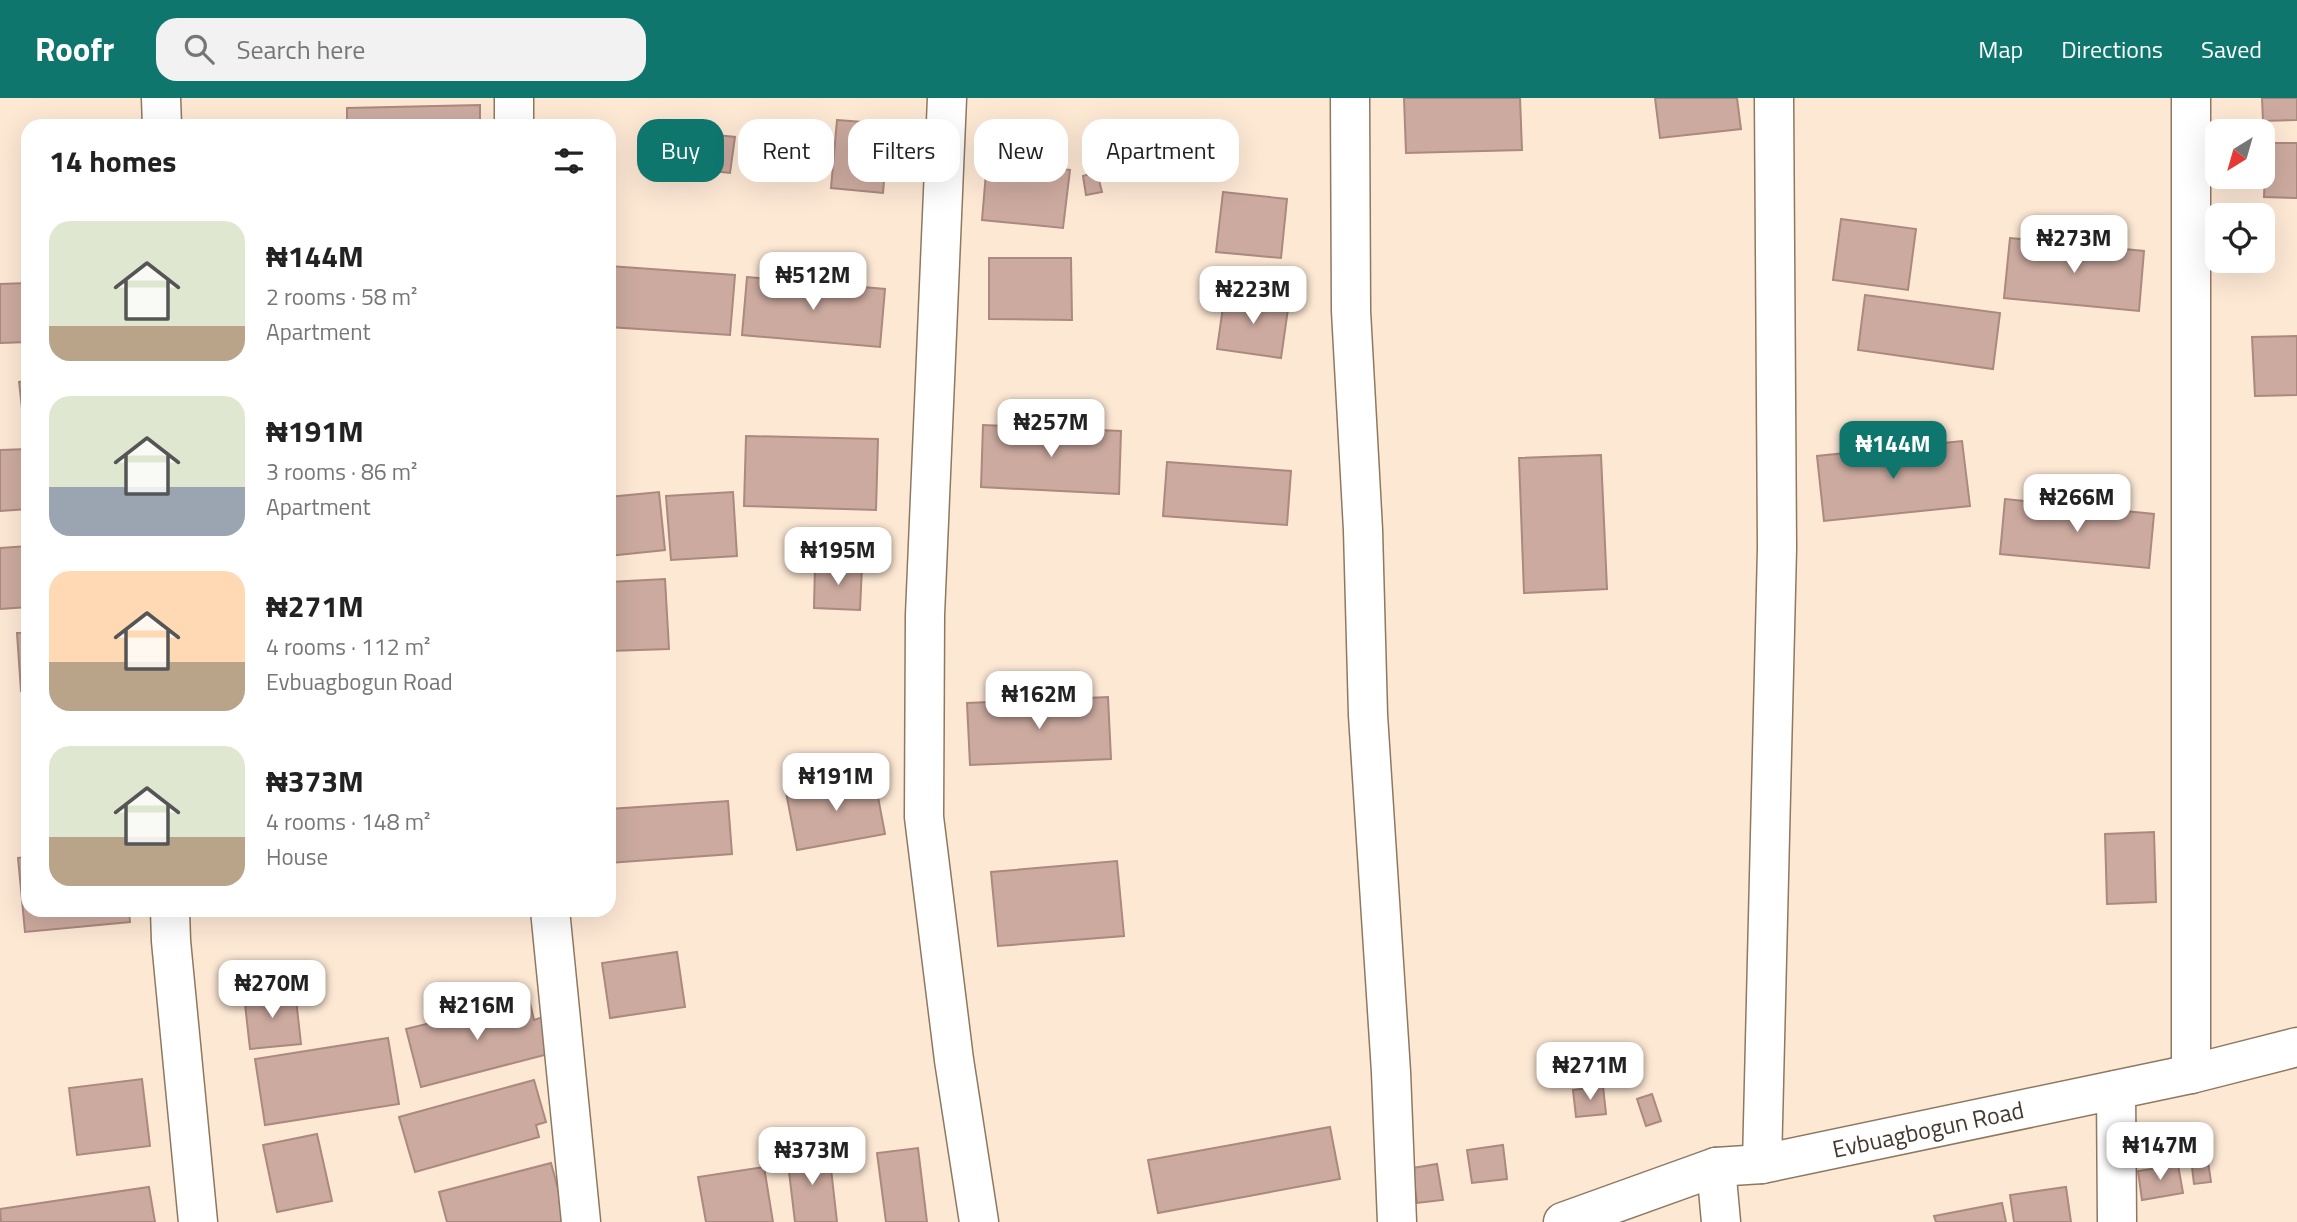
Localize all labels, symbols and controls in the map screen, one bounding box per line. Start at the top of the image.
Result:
search box [156,18,646,81]
text: Roofr [35,24,114,74]
icon: search [180,30,218,68]
text: Search here [236,30,365,69]
text: Map [1978,31,2023,67]
text: Directions [2061,31,2163,67]
text: Saved [2201,31,2262,67]
chip: Buy [637,119,724,182]
chip: Rent [738,119,834,182]
chip: Filters [848,119,960,182]
chip: New [974,119,1068,182]
chip: Apartment [1082,119,1239,182]
north arrow [2205,119,2275,189]
map controls [2205,119,2275,273]
text: 14 homes [49,138,176,184]
icon: filters [550,142,588,180]
button: locate [2205,203,2275,273]
pin: ₦273M [2025,216,2123,275]
text: ₦273M [2037,220,2111,255]
text: ₦144M [266,233,364,279]
icon: home [105,249,189,333]
pin: ₦512M [764,252,862,312]
text: ₦512M [776,257,850,292]
pin: ₦223M [1204,266,1302,326]
text: ₦223M [1216,271,1290,306]
text: 2 rooms · 58 m² [266,279,417,314]
text: Apartment [266,314,371,349]
pin: ₦257M [1002,400,1100,459]
text: ₦257M [1014,404,1088,439]
text: ₦191M [266,408,364,454]
pin: ₦144M [1844,422,1942,481]
icon: home [105,424,189,508]
text: ₦144M [1856,426,1930,461]
text: 3 rooms · 86 m² [266,454,417,489]
pin: ₦266M [2028,474,2126,534]
text: ₦266M [2040,479,2114,514]
text: Apartment [266,489,371,524]
pin: ₦195M [789,528,887,587]
text: ₦195M [801,532,875,567]
text: ₦271M [266,583,364,629]
icon: home [105,599,189,683]
text: 4 rooms · 112 m² [266,629,430,664]
text: Evbuagbogun Road [266,664,453,699]
pin: ₦162M [990,672,1088,731]
text: ₦162M [1002,676,1076,711]
pin: ₦191M [787,754,885,813]
text: ₦373M [266,758,364,804]
text: ₦191M [799,758,873,793]
icon: home [105,774,189,858]
text: 4 rooms · 148 m² [266,804,430,839]
text: House [266,839,328,874]
pin: ₦270M [223,960,321,1020]
text: ₦270M [235,965,309,1000]
pin: ₦216M [428,982,526,1042]
text: ₦216M [440,987,514,1022]
pin: ₦271M [1541,1042,1639,1102]
text: ₦271M [1553,1047,1627,1082]
street label: Evbuagbogun Road [1829,1091,2027,1167]
pin: ₦147M [2111,1122,2209,1182]
text: ₦147M [2123,1127,2197,1162]
pin: ₦373M [763,1128,861,1187]
text: ₦373M [775,1132,849,1167]

